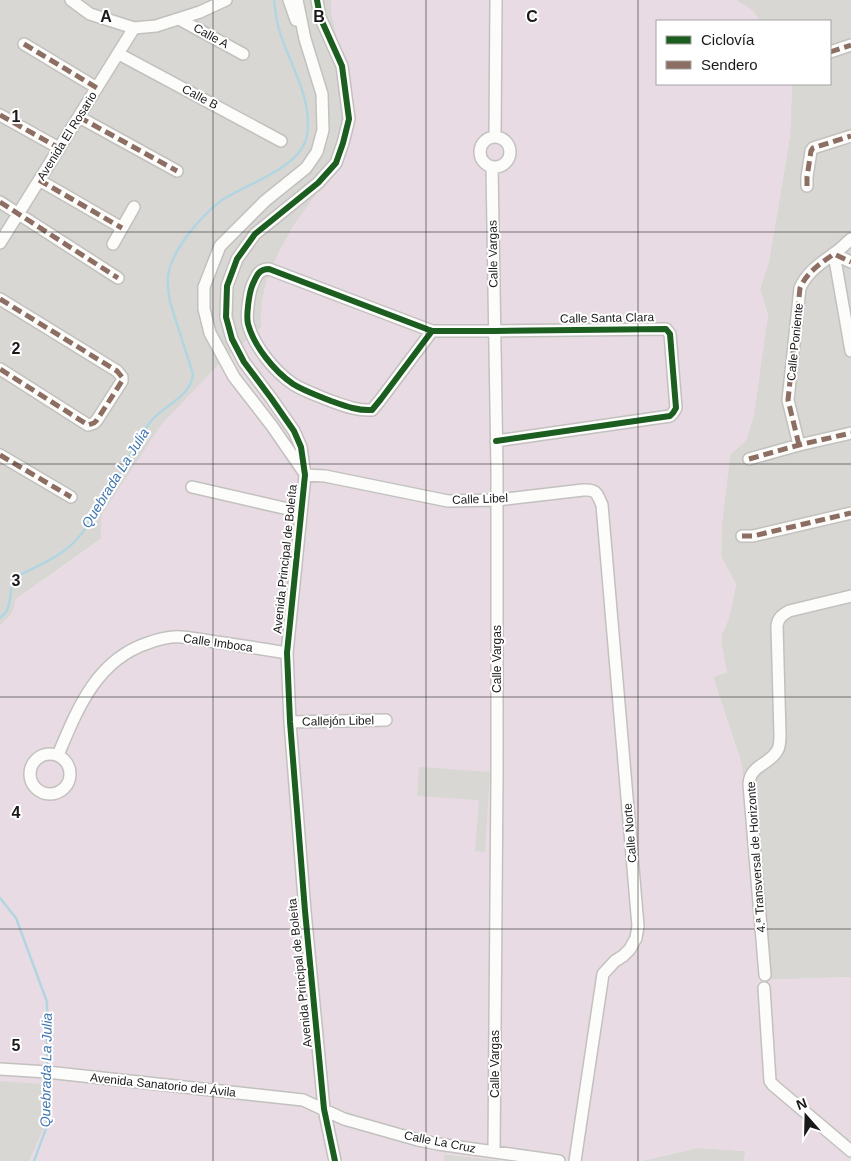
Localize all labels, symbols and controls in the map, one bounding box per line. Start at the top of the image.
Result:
text: A [100,8,112,25]
text: B [313,8,325,25]
text: C [526,8,538,25]
legend [656,20,831,85]
street label: Calle A [191,21,231,51]
text: Ciclovía [701,31,755,48]
text: Sendero [701,56,758,73]
street label: Calle B [180,82,220,112]
street label: Avenida El Rosario [34,89,100,183]
text: 1 [12,108,21,125]
street label: Calle Vargas [485,220,501,288]
street label: Calle Poniente [784,302,806,382]
street label: Calle Santa Clara [560,310,654,326]
text: 2 [12,340,21,357]
water label: Quebrada La Julia [78,425,152,531]
street label: Avenida Principal de Boleíta [270,483,300,634]
street label: Calle Libel [452,491,508,507]
text: 3 [12,572,21,589]
street label: Calle Vargas [490,625,504,693]
street label: Calle Imboca [182,631,254,655]
street label: Callejón Libel [302,713,374,729]
street label: 4.ª Transversal de Horizonte [744,781,768,933]
street label: Calle Norte [620,802,640,864]
text: 4 [12,804,21,821]
street label: Avenida Principal de Boleíta [285,897,315,1048]
water label: Quebrada La Julia [37,1012,55,1127]
street label: Calle Vargas [488,1030,502,1098]
text: 5 [12,1037,21,1054]
street label: Avenida Sanatorio del Ávila [89,1069,237,1100]
north arrow [781,1091,831,1141]
text: N [794,1095,809,1113]
street label: Calle La Cruz [403,1128,477,1156]

